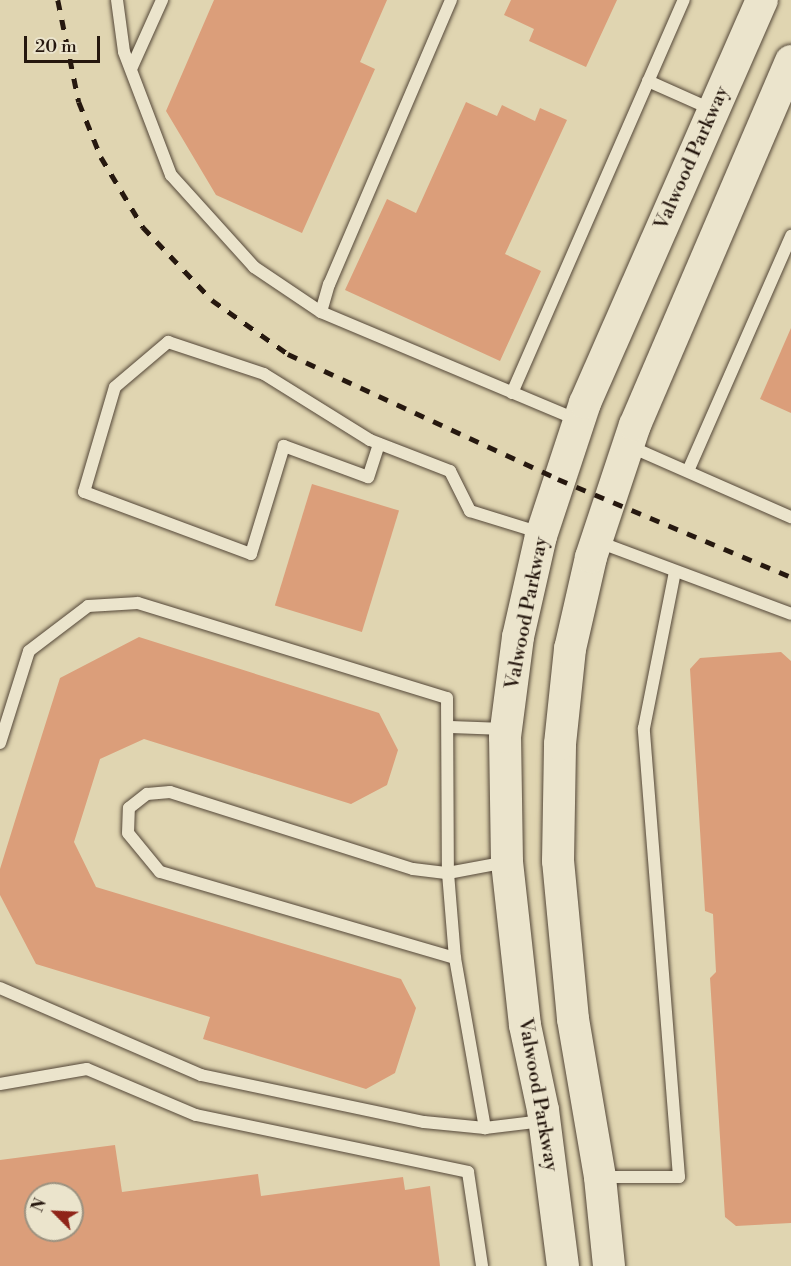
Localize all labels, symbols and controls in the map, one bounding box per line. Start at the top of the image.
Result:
scale bar [27,24,104,62]
text: 20 m [35,35,77,58]
street label: Valwood Parkway [649,82,735,234]
street label: Valwood Parkway [500,534,554,692]
street label: Valwood Parkway [513,1016,563,1174]
north arrow [24,1182,84,1242]
text: N [28,1196,51,1215]

